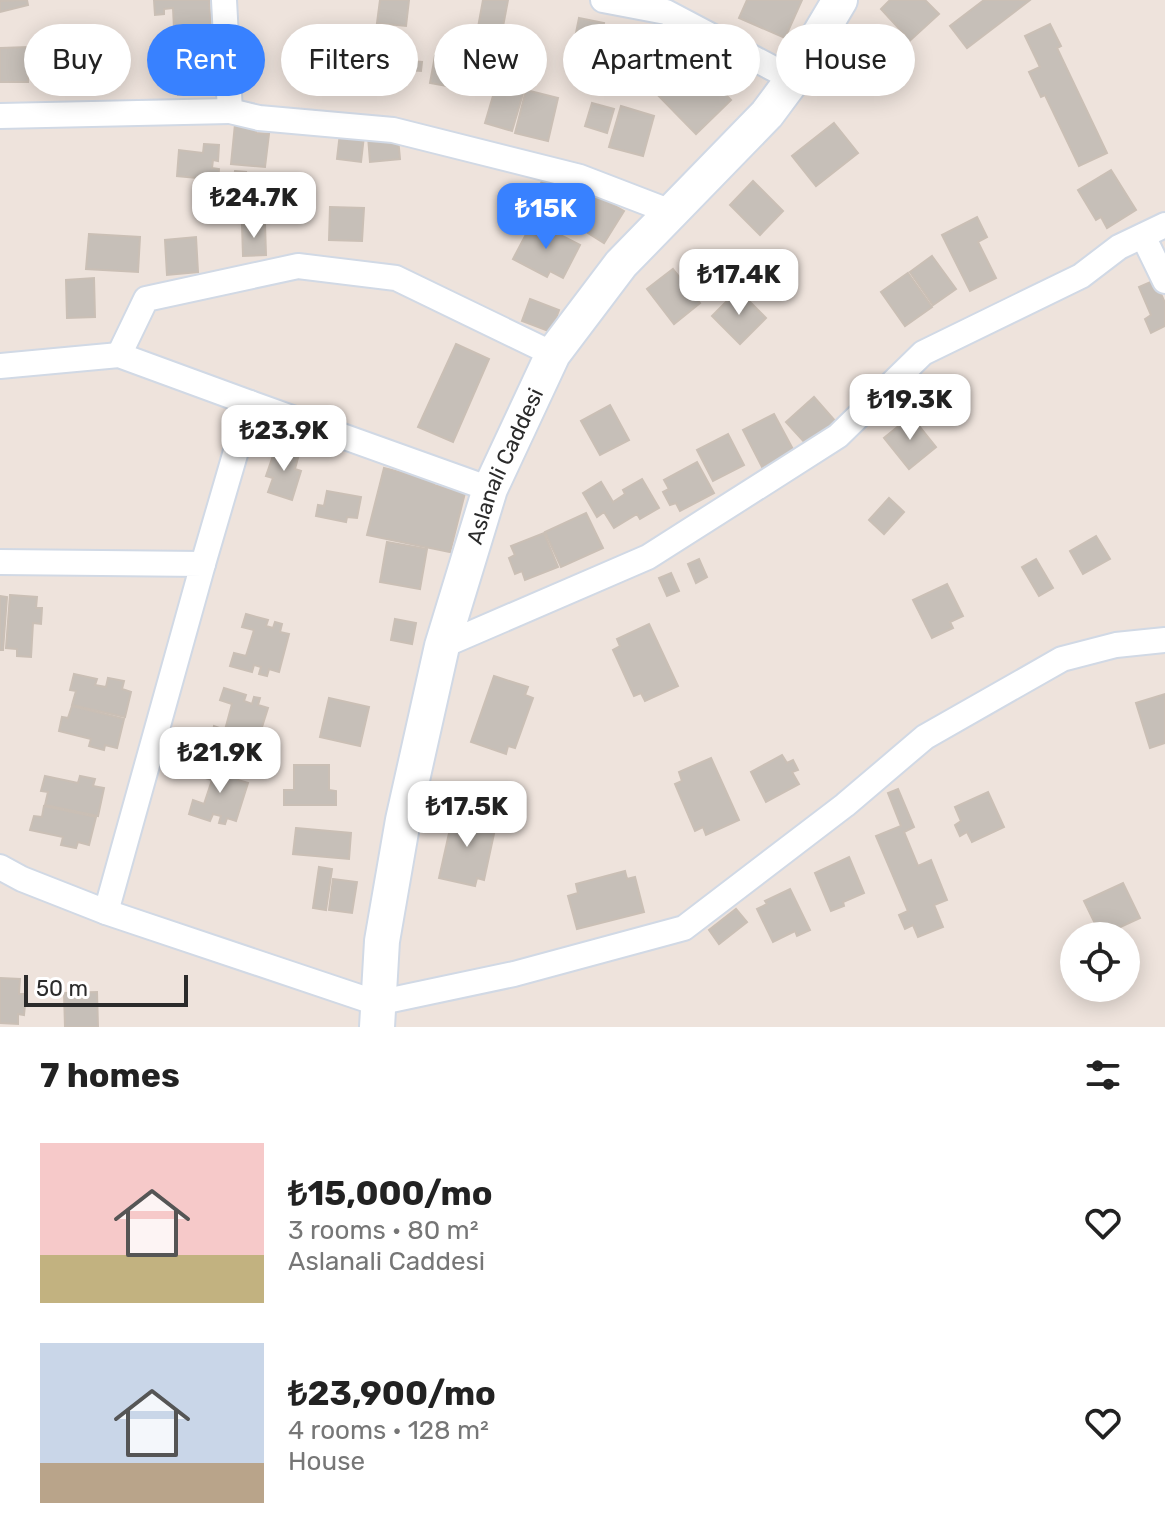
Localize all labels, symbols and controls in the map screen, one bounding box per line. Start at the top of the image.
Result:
chip: Buy [24,24,131,96]
chip: Rent [147,24,265,96]
chip: Filters [281,24,418,96]
chip: New [434,24,547,96]
chip: Apartment [563,24,760,96]
chip: House [776,24,915,96]
pin: ₺24.7K [189,172,319,240]
text: ₺24.7K [210,182,298,213]
pin: ₺15K [499,183,593,251]
text: ₺15K [515,193,577,224]
pin: ₺17.4K [674,249,804,317]
text: ₺17.4K [697,259,781,290]
pin: ₺19.3K [845,374,975,442]
street label: Aslanali Caddesi [461,384,549,548]
text: ₺19.3K [868,384,952,415]
pin: ₺23.9K [219,405,349,473]
text: ₺23.9K [239,415,329,446]
pin: ₺21.9K [155,727,285,795]
text: ₺21.9K [178,737,262,768]
pin: ₺17.5K [402,781,532,849]
text: ₺17.5K [426,791,508,822]
map controls [1060,922,1140,1002]
button: locate [1060,922,1140,1002]
scale bar [24,971,188,1007]
text: 50 m [36,975,88,1002]
icon: filters [1081,1053,1125,1097]
text: 7 homes [40,1055,180,1096]
text: ₺15,000/mo [288,1173,493,1214]
icon: home [104,1175,200,1271]
icon: heart [1081,1201,1125,1245]
text: 3 rooms · 80 m² [288,1215,479,1246]
text: Aslanali Caddesi [288,1246,485,1277]
text: ₺23,900/mo [288,1373,496,1414]
icon: home [104,1375,200,1471]
icon: heart [1081,1401,1125,1445]
text: 4 rooms · 128 m² [288,1415,489,1446]
text: House [288,1446,365,1477]

